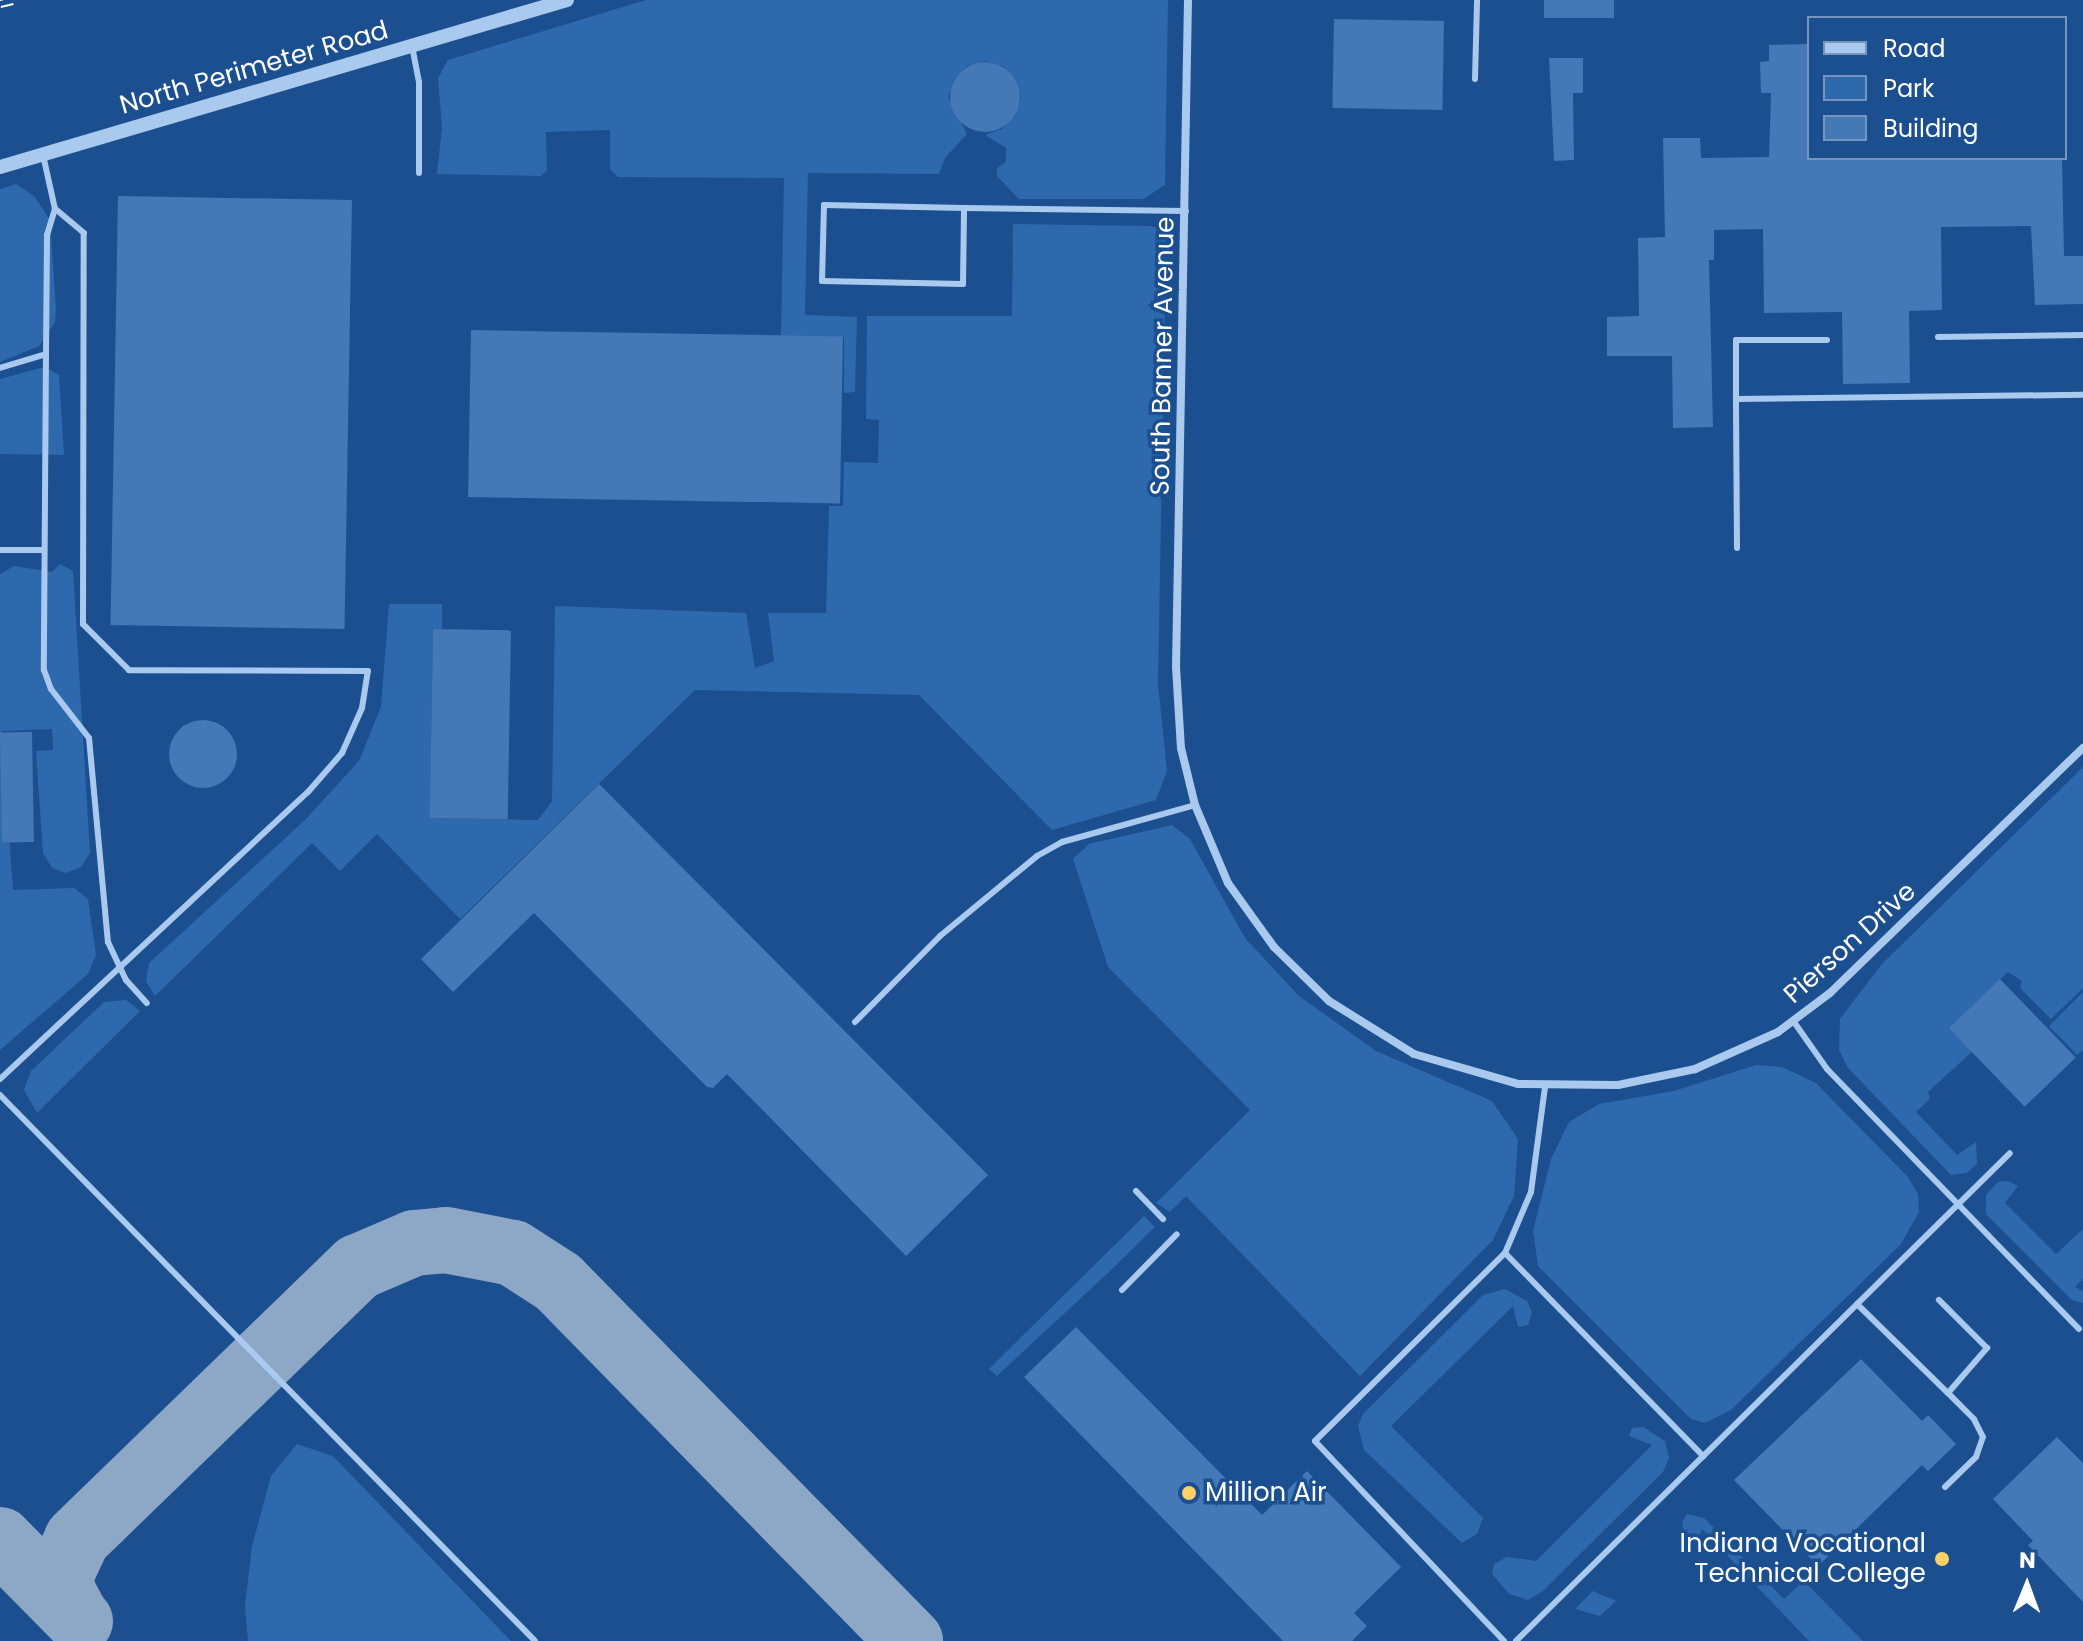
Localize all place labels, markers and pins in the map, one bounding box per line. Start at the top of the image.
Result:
place label: Million Air [1205,1477,1327,1509]
marker: Million Air [1180,1484,1198,1502]
place label: Indiana Vocational Technical College [1680,1528,1926,1590]
marker: Indiana Vocational Technical College [1933,1550,1951,1568]

